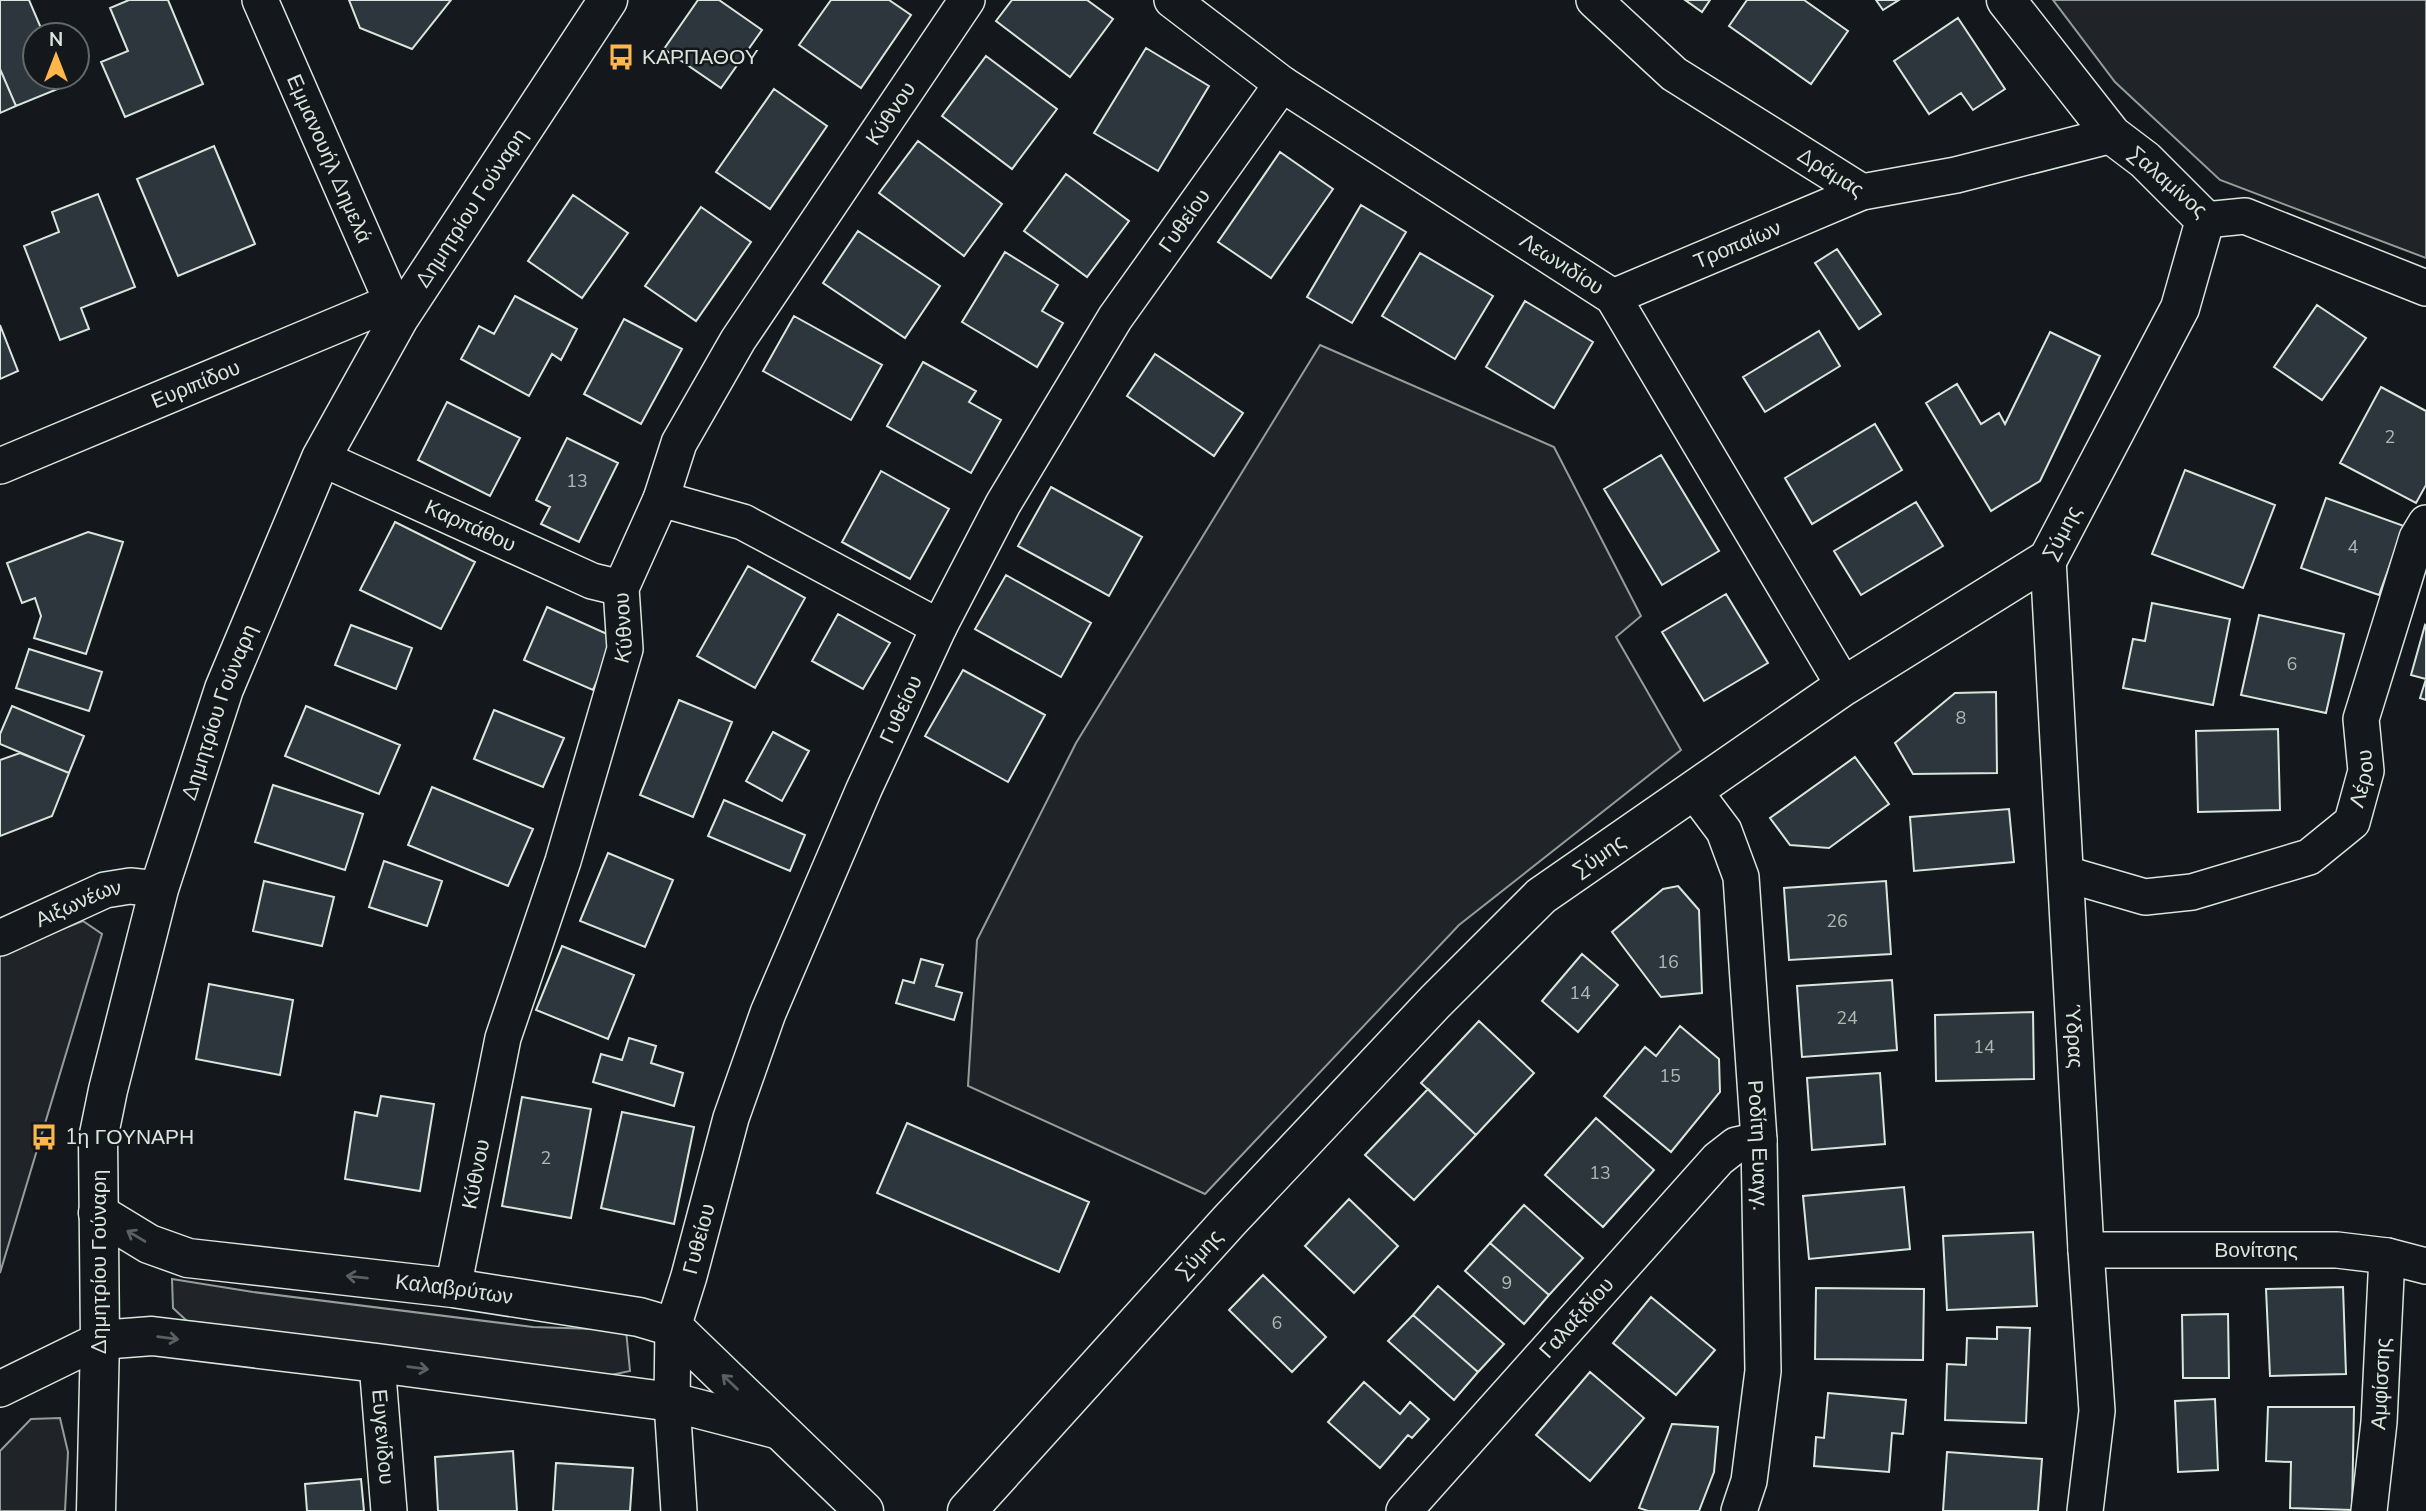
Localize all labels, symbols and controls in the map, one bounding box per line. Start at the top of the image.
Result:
north arrow [21,21,91,91]
text: N [49,27,63,53]
bus stop icon: ΚΑΡΠΑΘΟΥ [606,42,636,72]
place label: ΚΑΡΠΑΘΟΥ [642,43,759,71]
street label: Εμμανουήλ Δημελά [280,70,378,247]
street label: Κύθνου [859,76,922,151]
street label: Δημητρίου Γούναρη [409,123,534,293]
street label: Σαλαμίνος [2123,140,2213,224]
street label: Δράμας [1792,141,1869,204]
street label: Γυθείου [1152,183,1217,258]
street label: Τροπαίων [1689,214,1785,275]
street label: Λεωνιδίου [1514,227,1609,301]
street label: Ευριπίδου [147,353,244,415]
house number: 2 [2385,425,2395,449]
house number: 13 [566,469,588,493]
street label: Καρπάθου [420,493,520,559]
street label: Σύμης [2036,501,2088,565]
house number: 4 [2348,535,2359,559]
street label: Κύθνου [607,591,639,667]
street label: Δημητρίου Γούναρη [175,620,264,804]
house number: 6 [2287,652,2297,676]
street label: Γυθείου [873,671,929,748]
house number: 8 [1956,706,1966,730]
street label: Λέρου [2343,748,2380,811]
street label: Σύμης [1567,828,1631,884]
street label: Αιξωνέων [31,874,123,934]
house number: 26 [1826,909,1848,933]
house number: 16 [1657,950,1679,974]
house number: 14 [1569,981,1591,1005]
street label: Ύδρας [2059,1004,2090,1069]
house number: 24 [1836,1006,1858,1030]
house number: 14 [1973,1035,1995,1059]
house number: 15 [1659,1064,1681,1088]
street label: Ροδίτη Ευαγγ. [1741,1079,1774,1211]
bus stop icon: 1η ΓΟΥΝΑΡΗ [29,1122,59,1152]
place label: 1η ΓΟΥΝΑΡΗ [65,1123,194,1151]
street label: Κύθνου [455,1137,496,1212]
house number: 2 [541,1146,551,1170]
house number: 13 [1589,1161,1611,1185]
street label: Δημητρίου Γούναρη [85,1170,113,1354]
street label: Γυθείου [676,1201,722,1277]
street label: Σύμης [1169,1223,1229,1285]
one-way arrow [126,1229,146,1243]
street label: Βονίτσης [2214,1236,2298,1264]
street label: Καλαβρύτων [394,1268,515,1311]
one-way arrow [347,1271,369,1284]
house number: 9 [1502,1271,1512,1295]
street label: Γαλαξιδίου [1533,1271,1620,1364]
house number: 6 [1272,1311,1282,1335]
one-way arrow [156,1332,179,1345]
street label: Αμφίσσης [2364,1337,2397,1431]
one-way arrow [406,1362,429,1375]
one-way arrow [722,1374,739,1391]
street label: Ευγενίδου [365,1388,401,1485]

